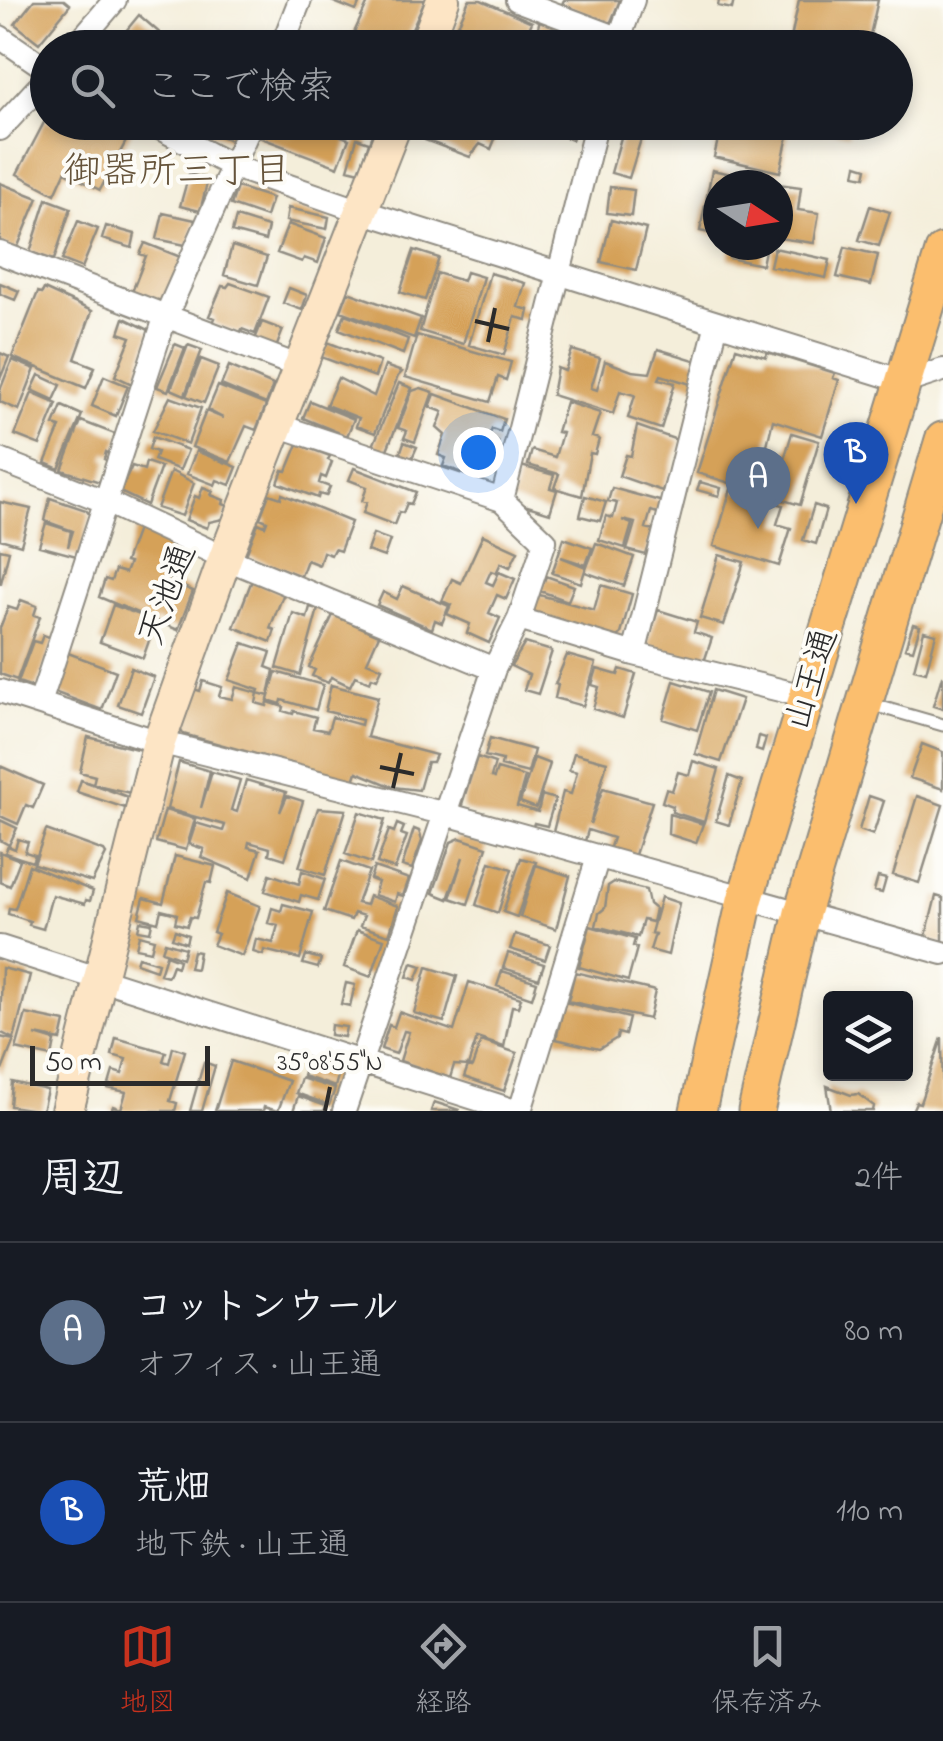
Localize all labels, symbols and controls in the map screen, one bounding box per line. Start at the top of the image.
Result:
search box [30,30,913,140]
icon: search [65,58,120,113]
text: ここで検索 [145,61,335,117]
district label: 御器所三丁目 [63,145,291,201]
north arrow [703,170,793,260]
pin: B [824,422,888,504]
your location [453,427,504,478]
pin: A [726,446,790,529]
street label: 天池通 [127,537,211,653]
street label: 山王通 [773,622,853,738]
map controls [823,991,913,1081]
button: layers [823,991,913,1081]
scale bar [30,1041,210,1086]
text: 50 m [45,1043,102,1084]
text: 35°08'55"N [277,1046,383,1082]
text: 周辺 [40,1150,124,1211]
text: 2件 [855,1156,903,1203]
text: コットンウール [135,1281,399,1337]
text: A [63,1309,82,1356]
text: 80 m [844,1309,903,1356]
text: オフィス · 山王通 [135,1343,382,1390]
text: 荒畑 [135,1461,211,1517]
text: B [62,1489,83,1536]
text: 110 m [836,1489,903,1536]
text: 地下鉄 · 山王通 [135,1523,350,1570]
tab: 地図 [120,1619,176,1725]
tab: 経路 [415,1619,471,1725]
tab: 保存済み [711,1619,823,1725]

